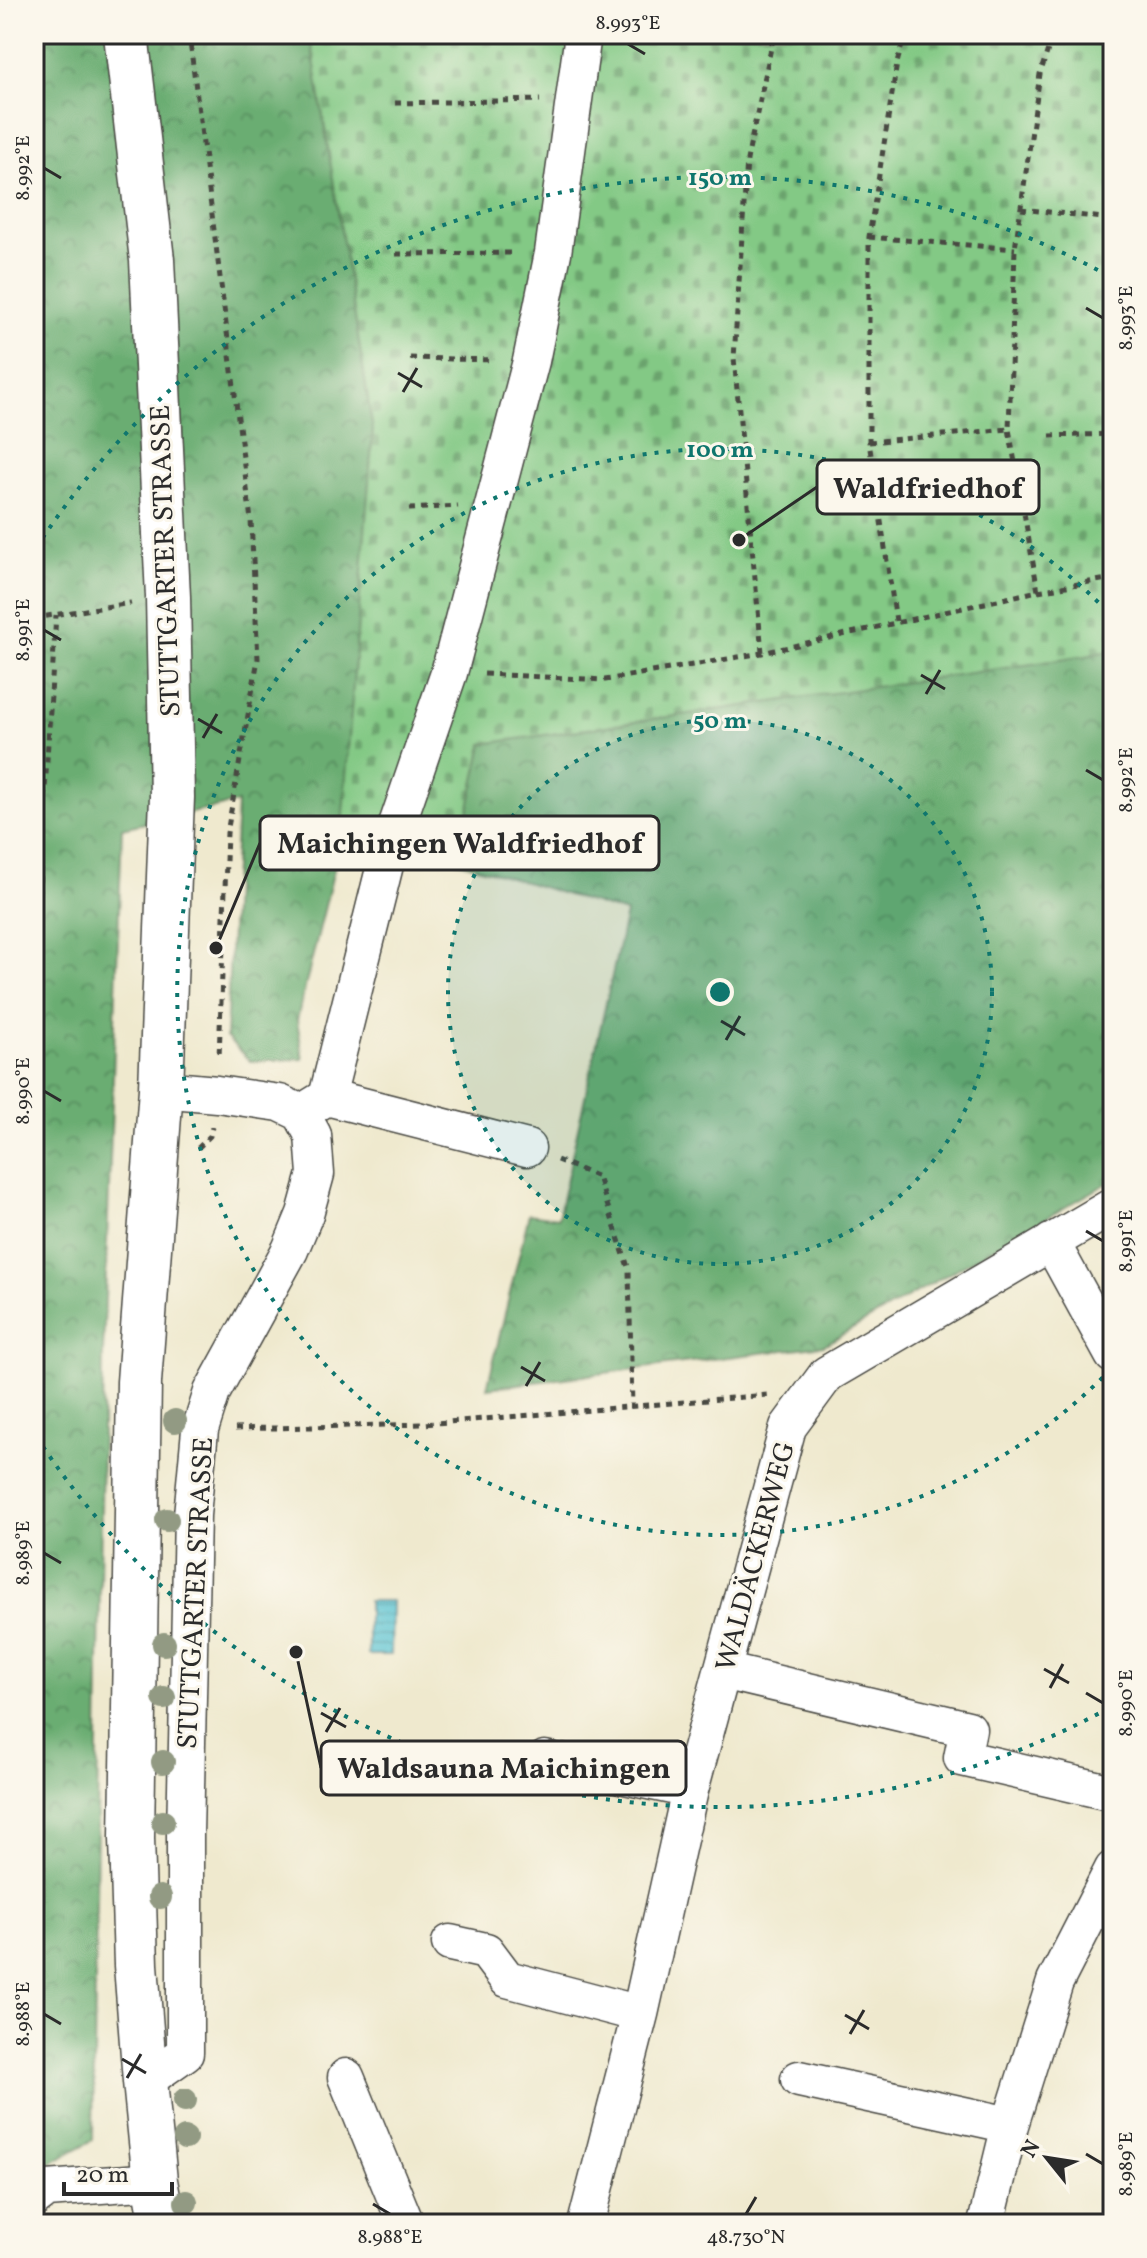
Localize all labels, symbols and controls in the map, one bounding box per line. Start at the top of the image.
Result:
text: 8.993°E [595,10,661,38]
text: 8.992°E [10,135,38,201]
text: 150 m [688,162,752,196]
text: 8.993°E [1113,285,1141,351]
street label: STUTTGARTER STRASSE [142,404,191,718]
text: 100 m [686,434,754,468]
callout: Waldfriedhof [817,460,1039,514]
text: Waldfriedhof [833,469,1025,511]
text: 8.991°E [10,598,38,662]
text: 50 m [693,705,747,739]
text: 8.992°E [1113,747,1141,813]
callout: Maichingen Waldfriedhof [260,816,659,870]
text: Maichingen Waldfriedhof [277,824,645,866]
centre of rings [706,978,734,1006]
text: 8.990°E [10,1057,38,1125]
text: 8.991°E [1113,1209,1141,1273]
street label: STUTTGARTER STRASSE [169,1436,224,1750]
street label: WALDÄCKERWEG [707,1437,806,1676]
text: 8.989°E [10,1521,38,1585]
text: 8.990°E [1113,1669,1141,1737]
callout: Waldsauna Maichingen [321,1741,686,1795]
text: Waldsauna Maichingen [337,1749,671,1791]
text: 8.988°E [10,1981,38,2047]
north arrow [1007,2118,1087,2198]
text: 8.989°E [1113,2132,1141,2196]
text: N [1014,2135,1049,2164]
scale bar [64,2146,172,2196]
text: 20 m [76,2159,129,2193]
text: 8.988°E [357,2224,423,2252]
text: 48.730°N [707,2224,786,2252]

